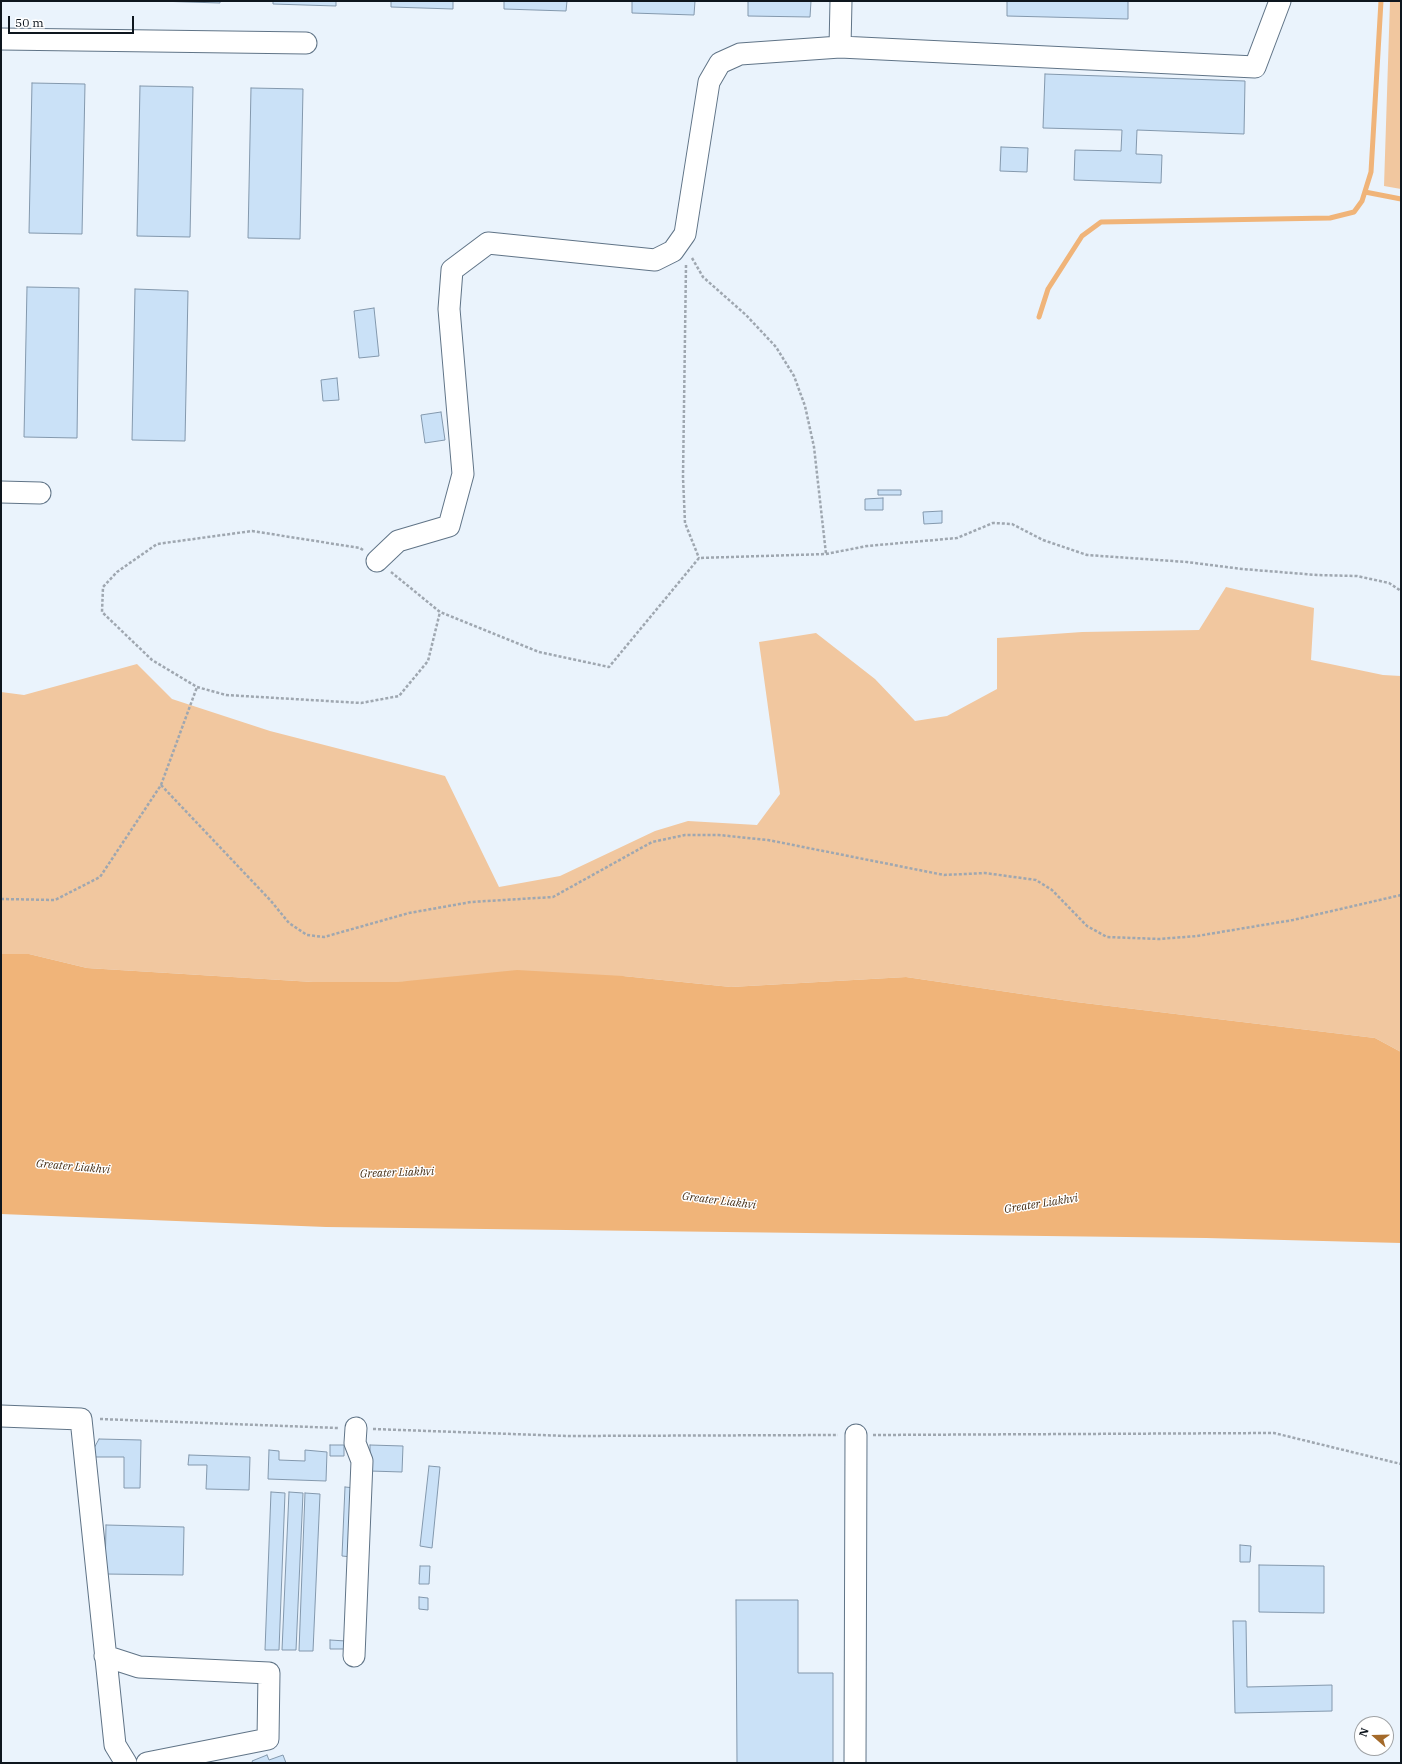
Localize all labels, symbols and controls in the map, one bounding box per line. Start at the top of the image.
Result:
scale bar [10,8,136,34]
text: 50 m [15,15,44,30]
water label: Greater Liakhvi [35,1157,111,1177]
water label: Greater Liakhvi [360,1165,434,1181]
water label: Greater Liakhvi [681,1190,757,1212]
water label: Greater Liakhvi [1003,1192,1079,1216]
north arrow [1354,1716,1394,1756]
text: N [1356,1726,1372,1739]

